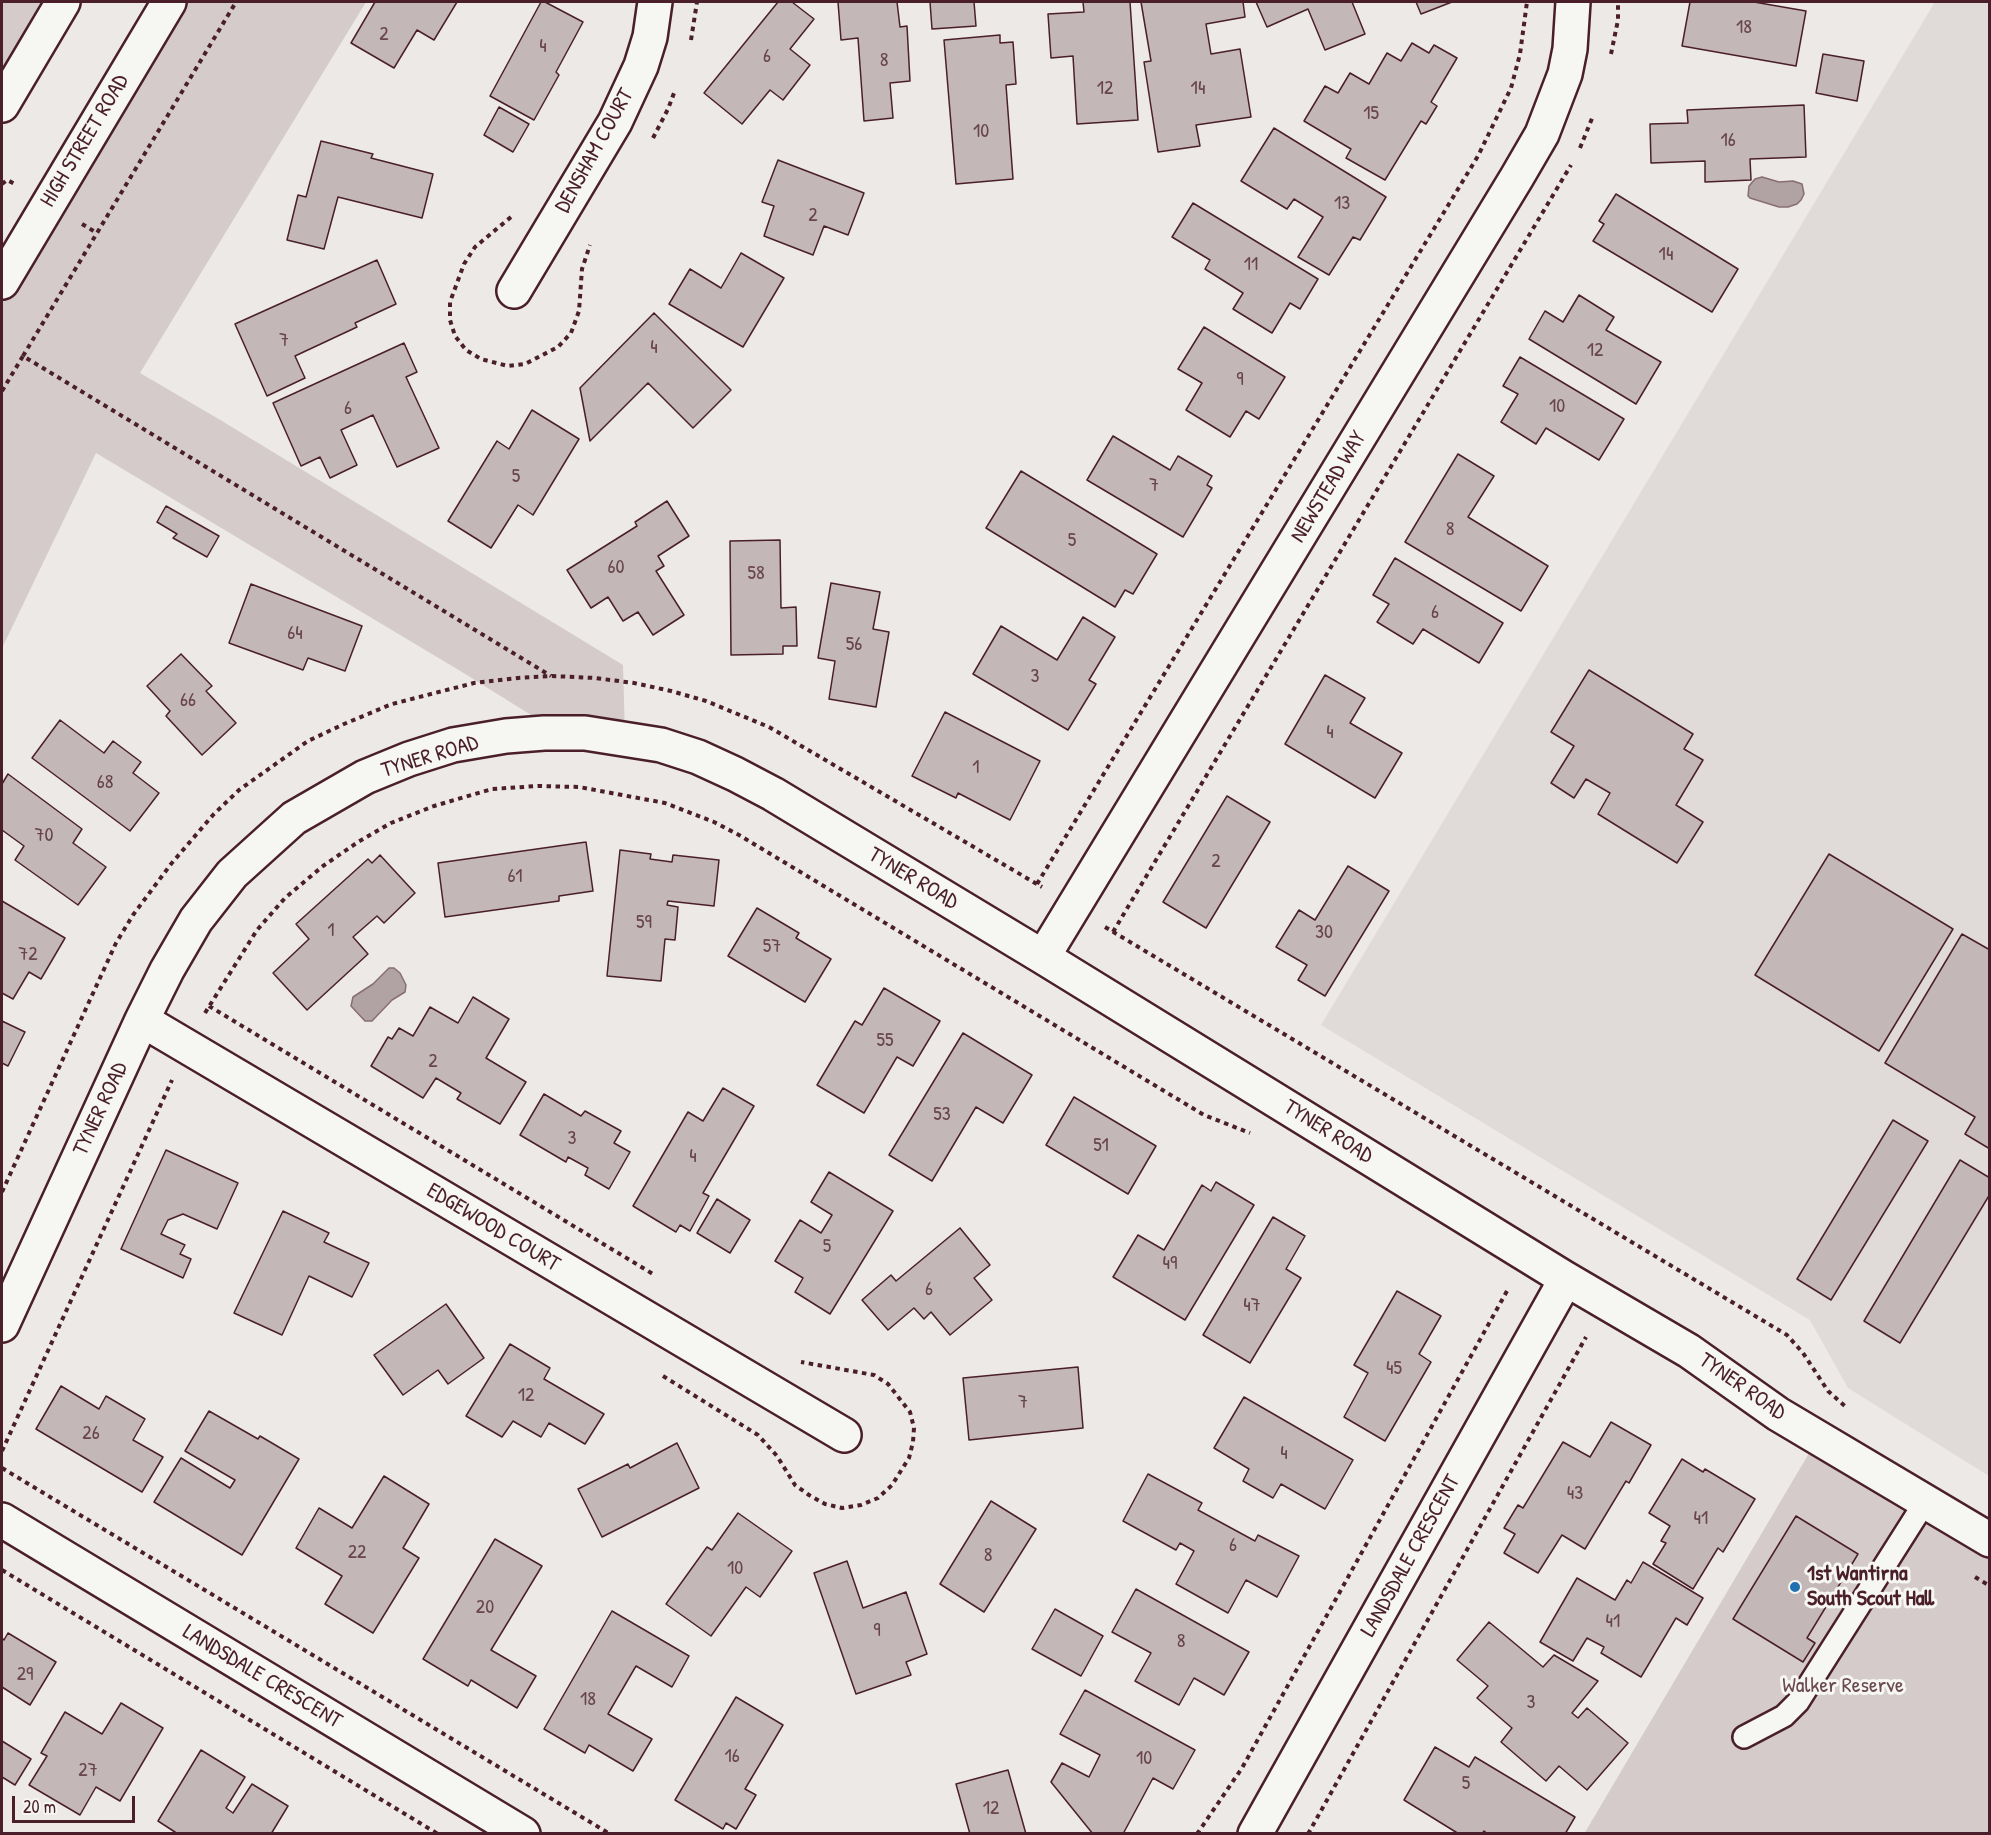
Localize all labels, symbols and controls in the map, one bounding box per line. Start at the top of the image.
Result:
house number: 18 [1736,16,1752,40]
house number: 2 [379,23,389,47]
house number: 4 [539,35,547,59]
house number: 6 [763,45,771,69]
house number: 8 [880,49,888,73]
street label: HIGH STREET ROAD [35,70,135,212]
house number: 12 [1097,77,1113,101]
house number: 14 [1191,77,1205,101]
street label: DENSHAM COURT [550,84,640,218]
house number: 15 [1363,102,1379,126]
house number: 10 [973,120,989,144]
house number: 16 [1720,129,1736,153]
house number: 13 [1334,192,1350,216]
house number: 2 [808,204,818,228]
house number: 14 [1659,243,1673,267]
house number: 11 [1244,253,1258,277]
house number: 7 [279,329,289,353]
house number: 4 [650,336,658,360]
house number: 12 [1587,339,1603,363]
house number: 9 [1236,368,1244,392]
house number: 10 [1549,395,1565,419]
house number: 6 [344,397,352,421]
street label: NEWSTEAD WAY [1285,426,1373,548]
house number: 5 [512,465,520,489]
house number: 7 [1149,474,1159,498]
house number: 8 [1446,518,1454,542]
house number: 5 [1068,529,1076,553]
house number: 60 [608,556,624,580]
house number: 58 [747,562,765,586]
house number: 6 [1431,601,1439,625]
house number: 64 [287,622,303,646]
house number: 56 [846,633,862,657]
house number: 3 [1031,665,1039,689]
house number: 66 [180,689,196,713]
house number: 4 [1326,721,1334,745]
street label: TYNER ROAD [378,730,482,784]
house number: 1 [972,756,980,780]
house number: 68 [97,771,113,795]
house number: 70 [35,824,53,848]
street label: TYNER ROAD [863,842,963,916]
house number: 2 [1211,850,1221,874]
house number: 61 [507,865,523,889]
house number: 59 [636,911,652,935]
house number: 1 [327,919,335,943]
house number: 30 [1315,921,1333,945]
house number: 57 [763,935,781,959]
house number: 72 [18,943,38,967]
house number: 55 [877,1029,893,1053]
house number: 2 [428,1050,438,1074]
street label: TYNER ROAD [68,1058,134,1160]
street label: TYNER ROAD [1279,1094,1377,1170]
house number: 53 [933,1103,951,1127]
house number: 3 [568,1127,576,1151]
house number: 51 [1093,1134,1109,1158]
house number: 4 [689,1145,697,1169]
street label: EDGEWOOD COURT [422,1178,564,1278]
house number: 5 [823,1235,831,1259]
house number: 49 [1163,1252,1177,1276]
house number: 6 [925,1278,933,1302]
house number: 47 [1243,1294,1261,1318]
street label: TYNER ROAD [1694,1348,1790,1426]
house number: 45 [1386,1357,1402,1381]
house number: 12 [518,1384,534,1408]
house number: 7 [1018,1391,1028,1415]
house number: 26 [82,1422,100,1446]
house number: 4 [1280,1442,1288,1466]
street label: LANDSDALE CRESCENT [1356,1470,1466,1642]
house number: 43 [1567,1482,1583,1506]
house number: 41 [1694,1507,1708,1531]
house number: 6 [1229,1534,1237,1558]
house number: 22 [348,1541,366,1565]
house number: 8 [984,1544,992,1568]
house number: 10 [727,1557,743,1581]
place label: 1st Wantirna South Scout Hall [1807,1561,1934,1612]
marker: 1st Wantirna South Scout Hall [1788,1580,1802,1594]
house number: 20 [476,1596,494,1620]
house number: 41 [1606,1610,1620,1634]
street label: LANDSDALE CRESCENT [178,1619,346,1735]
house number: 9 [873,1619,881,1643]
house number: 8 [1177,1630,1185,1654]
house number: 29 [17,1663,33,1687]
park label: Walker Reserve [1782,1673,1904,1699]
house number: 18 [580,1688,596,1712]
house number: 3 [1527,1691,1535,1715]
house number: 16 [724,1745,740,1769]
house number: 10 [1136,1747,1152,1771]
house number: 27 [78,1759,98,1783]
house number: 5 [1462,1772,1470,1796]
scale bar [15,1784,138,1822]
text: 20 m [23,1794,56,1819]
house number: 12 [983,1797,999,1821]

